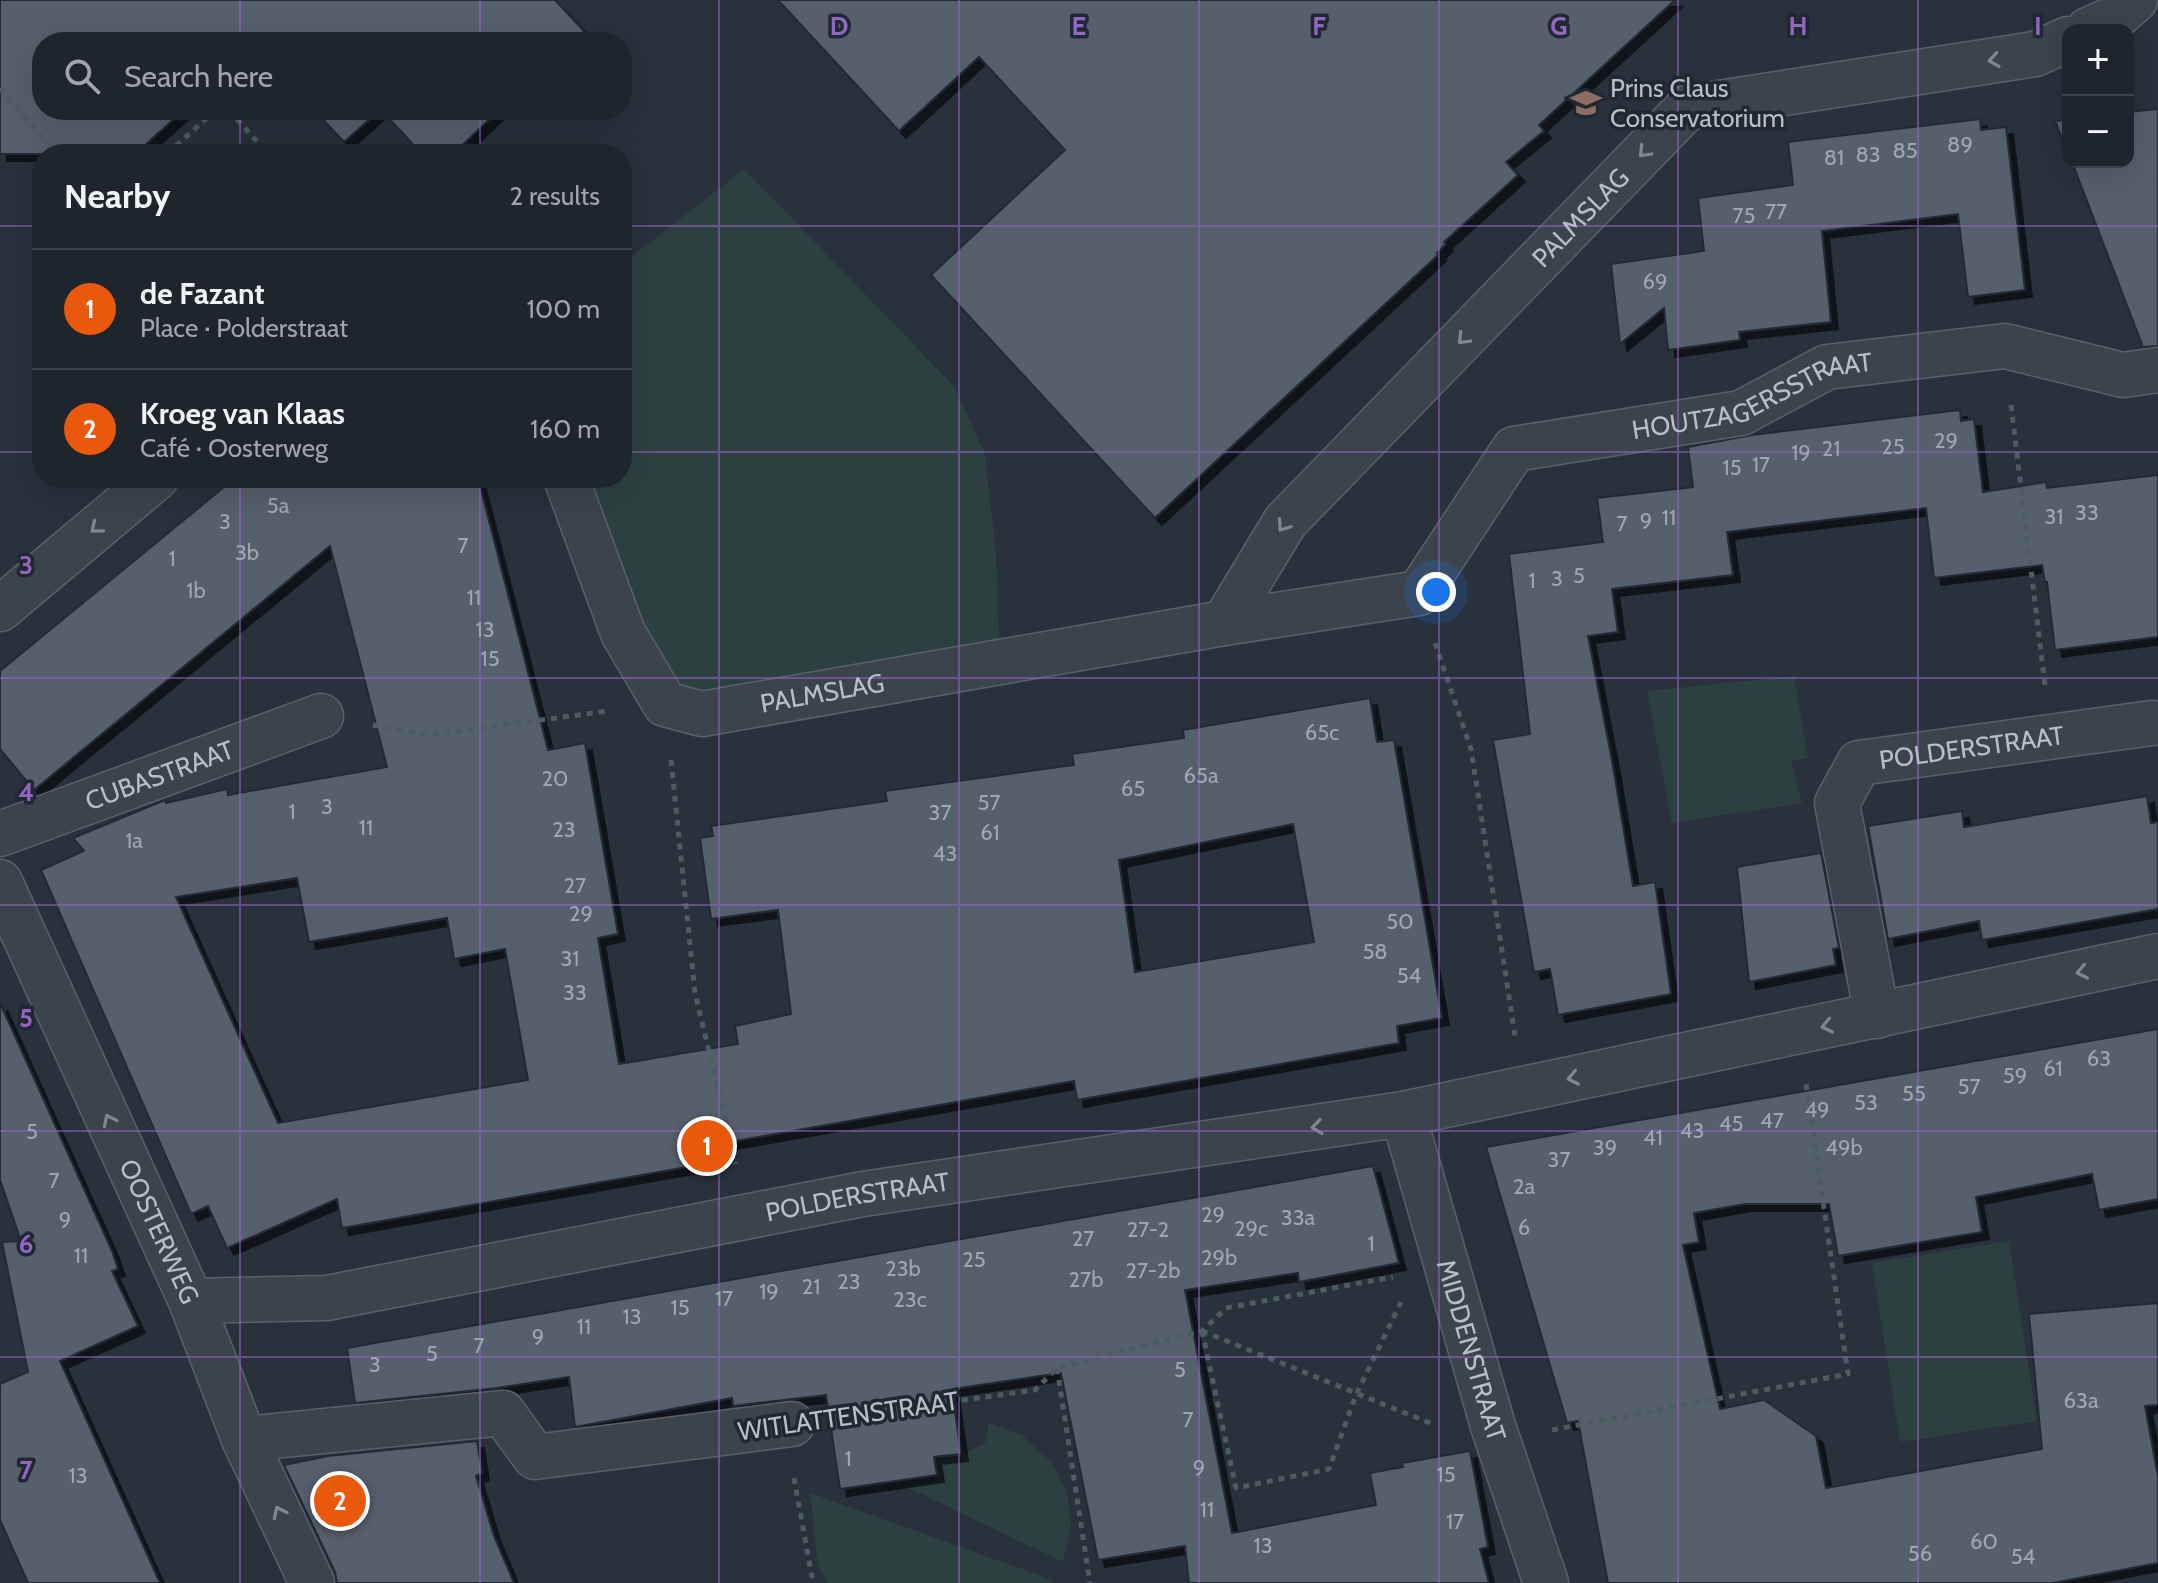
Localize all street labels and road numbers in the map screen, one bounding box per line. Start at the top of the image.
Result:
street label: PALMSLAG [1525,162,1636,274]
street label: HOUTZAGERSSTRAAT [1630,346,1874,446]
street label: PALMSLAG [758,667,887,720]
street label: POLDERSTRAAT [1877,719,2066,776]
street label: CUBASTRAAT [81,733,238,817]
street label: OOSTERWEG [112,1154,206,1309]
street label: POLDERSTRAAT [763,1165,952,1229]
street label: MIDDENSTRAAT [1430,1256,1513,1445]
street label: WITLATTENSTRAAT [736,1385,960,1447]

